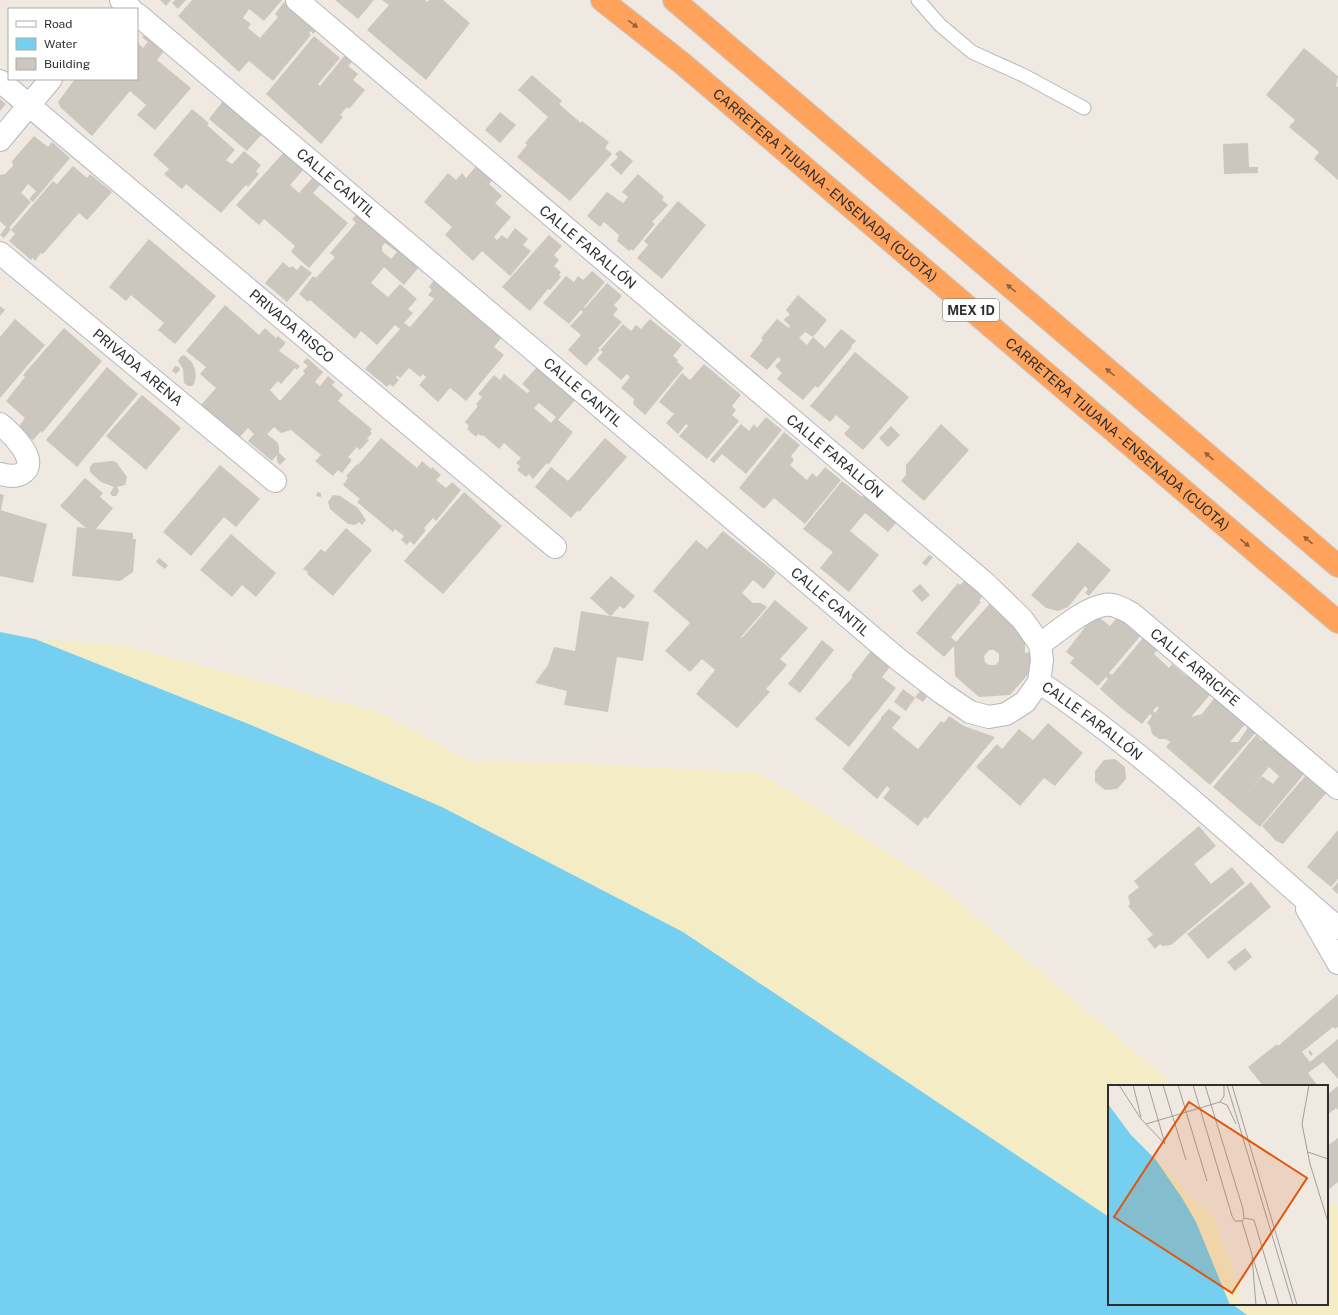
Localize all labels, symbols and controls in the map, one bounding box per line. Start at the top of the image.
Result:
legend [8,8,138,80]
text: Road [44,17,72,31]
one-way arrow [627,20,638,29]
text: Water [44,37,78,51]
text: Building [44,57,90,71]
street label: CARRETERA TIJUANA - ENSENADA (CUOTA) [710,85,940,285]
street label: CALLE CANTIL [294,145,379,221]
street label: CALLE FARALLÓN [536,200,641,292]
one-way arrow [1006,283,1017,292]
street label: PRIVADA RISCO [246,286,337,366]
road number: MEX 1D [943,299,999,321]
street label: PRIVADA ARENA [90,325,186,409]
street label: CARRETERA TIJUANA - ENSENADA (CUOTA) [1002,334,1233,534]
street label: CALLE CANTIL [541,354,626,430]
one-way arrow [1105,367,1116,376]
street label: CALLE FARALLÓN [783,409,888,501]
one-way arrow [1204,452,1215,461]
one-way arrow [1303,536,1314,545]
one-way arrow [1239,538,1250,547]
street label: CALLE CANTIL [788,564,873,640]
street label: CALLE ARRICIFE [1147,625,1243,709]
street label: CALLE FARALLÓN [1039,678,1146,764]
inset map [1108,1085,1328,1305]

